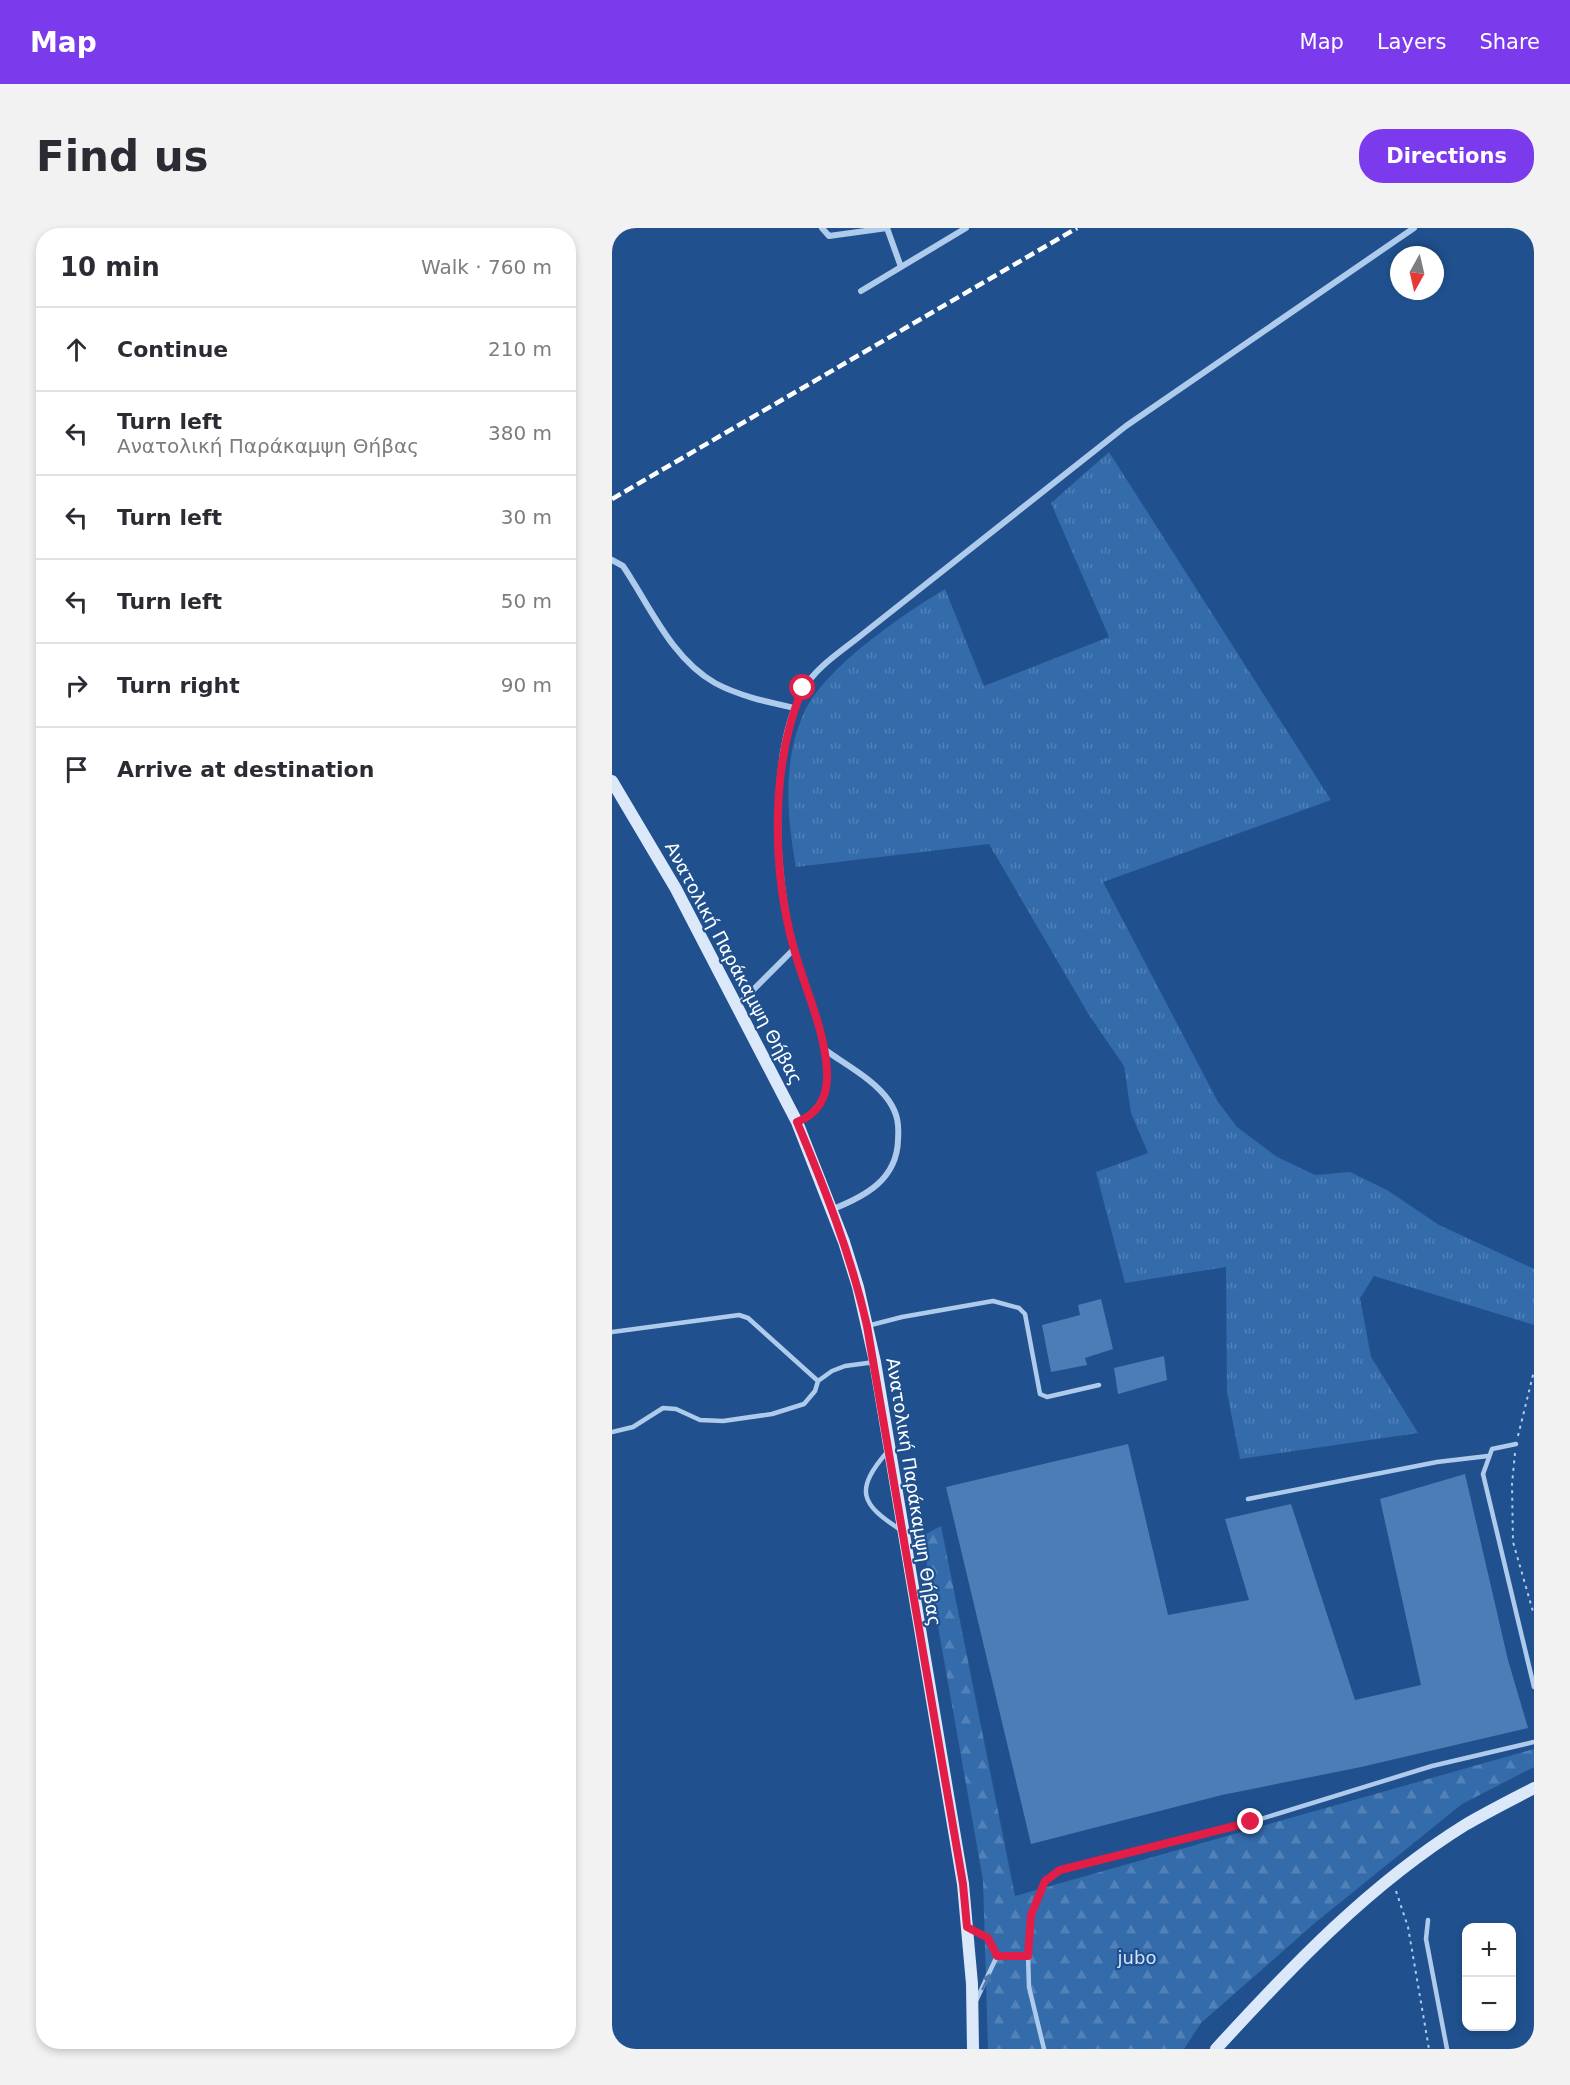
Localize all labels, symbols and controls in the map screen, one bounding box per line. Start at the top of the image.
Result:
text: Map [30,26,97,59]
text: Map [1300,30,1344,54]
text: Layers [1377,30,1446,54]
text: Share [1479,30,1540,54]
button: Directions [1359,129,1534,183]
text: Find us [36,132,209,181]
north arrow [1390,246,1444,300]
text: 10 min [60,252,160,282]
text: Walk · 760 m [421,255,552,279]
icon: ahead [60,333,93,366]
text: Continue [117,337,228,362]
text: 210 m [488,337,552,361]
text: Turn left [117,409,222,434]
icon: left [60,417,93,450]
text: 380 m [488,421,552,445]
text: Ανατολική Παράκαμψη Θήβας [117,434,419,458]
icon: left [60,501,93,534]
text: Turn left [117,505,222,530]
text: 30 m [501,505,552,529]
icon: left [60,585,93,618]
text: Turn left [117,589,222,614]
text: 50 m [501,589,552,613]
icon: right [60,669,93,702]
text: Turn right [117,673,240,698]
text: 90 m [501,673,552,697]
route start [789,674,815,700]
icon: arrive [60,753,93,786]
text: Arrive at destination [117,757,374,782]
street label: Ανατολική Παράκαμψη Θήβας [661,838,807,1088]
street label: Ανατολική Παράκαμψη Θήβας [882,1356,946,1628]
route end [1237,1808,1263,1834]
map controls [1462,1923,1516,2031]
button: + [1462,1923,1516,1977]
park label: jubo [1117,1947,1156,1968]
one-way arrow [981,1974,990,1991]
button: − [1462,1977,1516,2031]

